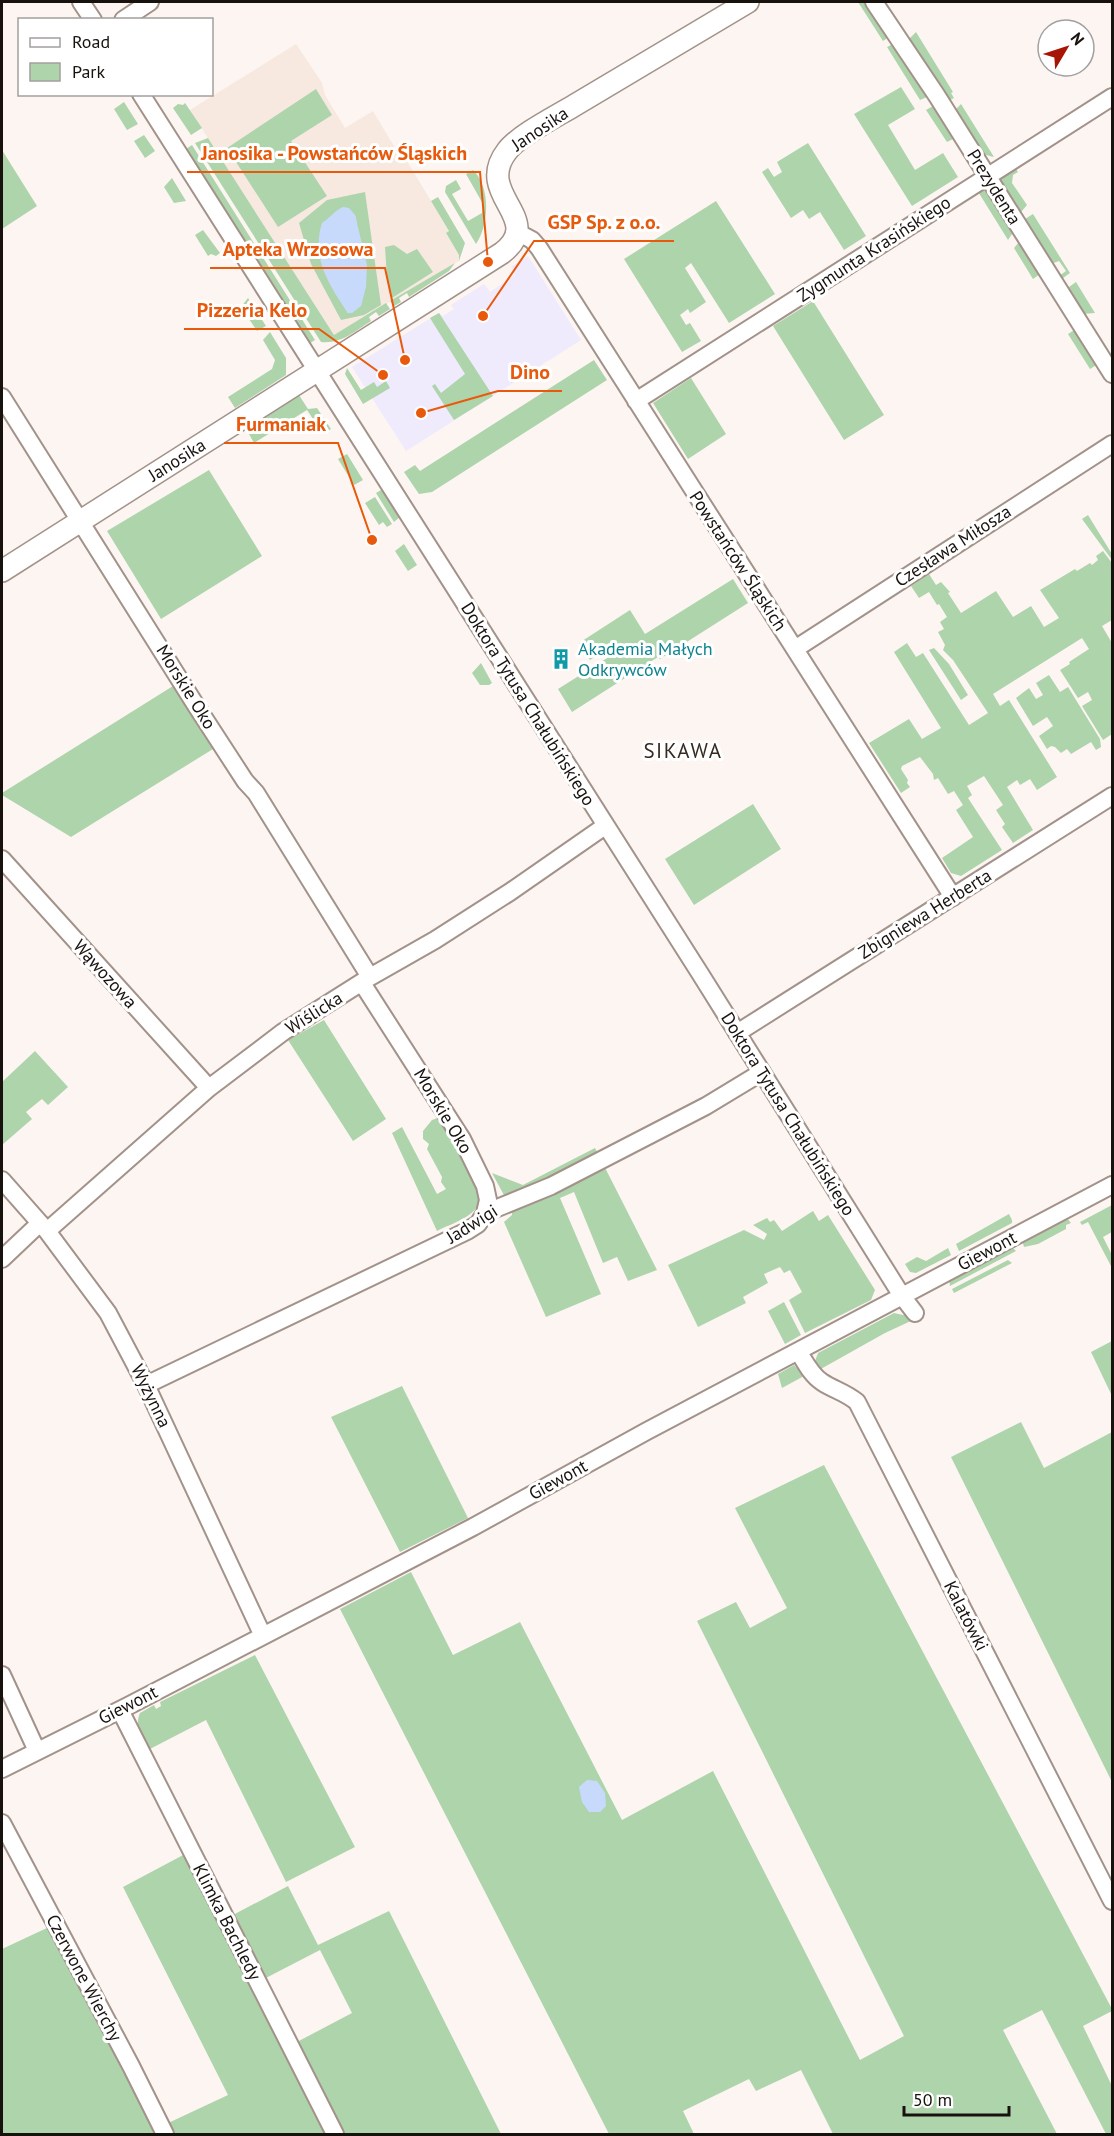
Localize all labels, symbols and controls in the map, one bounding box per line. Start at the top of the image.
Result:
legend [18,18,213,96]
north arrow [1036,18,1096,78]
text: N [1067,28,1089,49]
text: Road [72,30,110,53]
text: Park [72,60,105,83]
street label: Janosika [506,101,573,156]
callout: Janosika - Powstańców Śląskich [187,134,480,172]
text: Janosika - Powstańców Śląskich [200,140,467,166]
street label: Prezydenta [962,145,1027,229]
street label: Zygmunta Krasińskiego [793,190,955,307]
callout: GSP Sp. z o.o. [534,203,674,241]
text: GSP Sp. z o.o. [548,209,660,235]
callout: Apteka Wrzosowa [210,230,385,268]
text: Apteka Wrzosowa [223,236,373,262]
callout: Pizzeria Kelo [184,291,319,329]
text: Pizzeria Kelo [197,297,308,323]
callout: Dino [498,353,562,391]
text: Dino [510,359,550,385]
callout: Furmaniak [224,405,338,443]
text: Furmaniak [236,411,326,437]
street label: Janosika [143,433,210,487]
street label: Powstańców Śląskich [685,487,792,635]
street label: Czesława Miłosza [890,499,1015,592]
street label: Doktora Tytusa Chałubińskiego [456,598,601,810]
place label: Akademia Małych Odkrywców [578,637,713,681]
street label: Morskie Oko [151,640,221,733]
building icon: Akademia Małych Odkrywców [549,647,573,671]
district label: SIKAWA [643,737,723,764]
street label: Zbigniewa Herberta [854,863,995,964]
street label: Wąwozowa [68,934,142,1013]
street label: Wiślicka [281,986,347,1039]
street label: Doktora Tytusa Chałubińskiego [716,1008,861,1220]
street label: Morskie Oko [409,1064,478,1158]
street label: Jadwigi [441,1199,502,1249]
street label: Giewont [953,1226,1020,1276]
street label: Wyżynna [126,1360,177,1431]
street label: Giewont [524,1454,591,1505]
street label: Kalatówki [939,1577,994,1655]
street label: Giewont [94,1680,161,1729]
street label: Klimka Bachledy [188,1860,267,1985]
street label: Czerwone Wierchy [41,1910,128,2046]
scale bar [904,2079,1009,2117]
text: 50 m [913,2088,952,2111]

